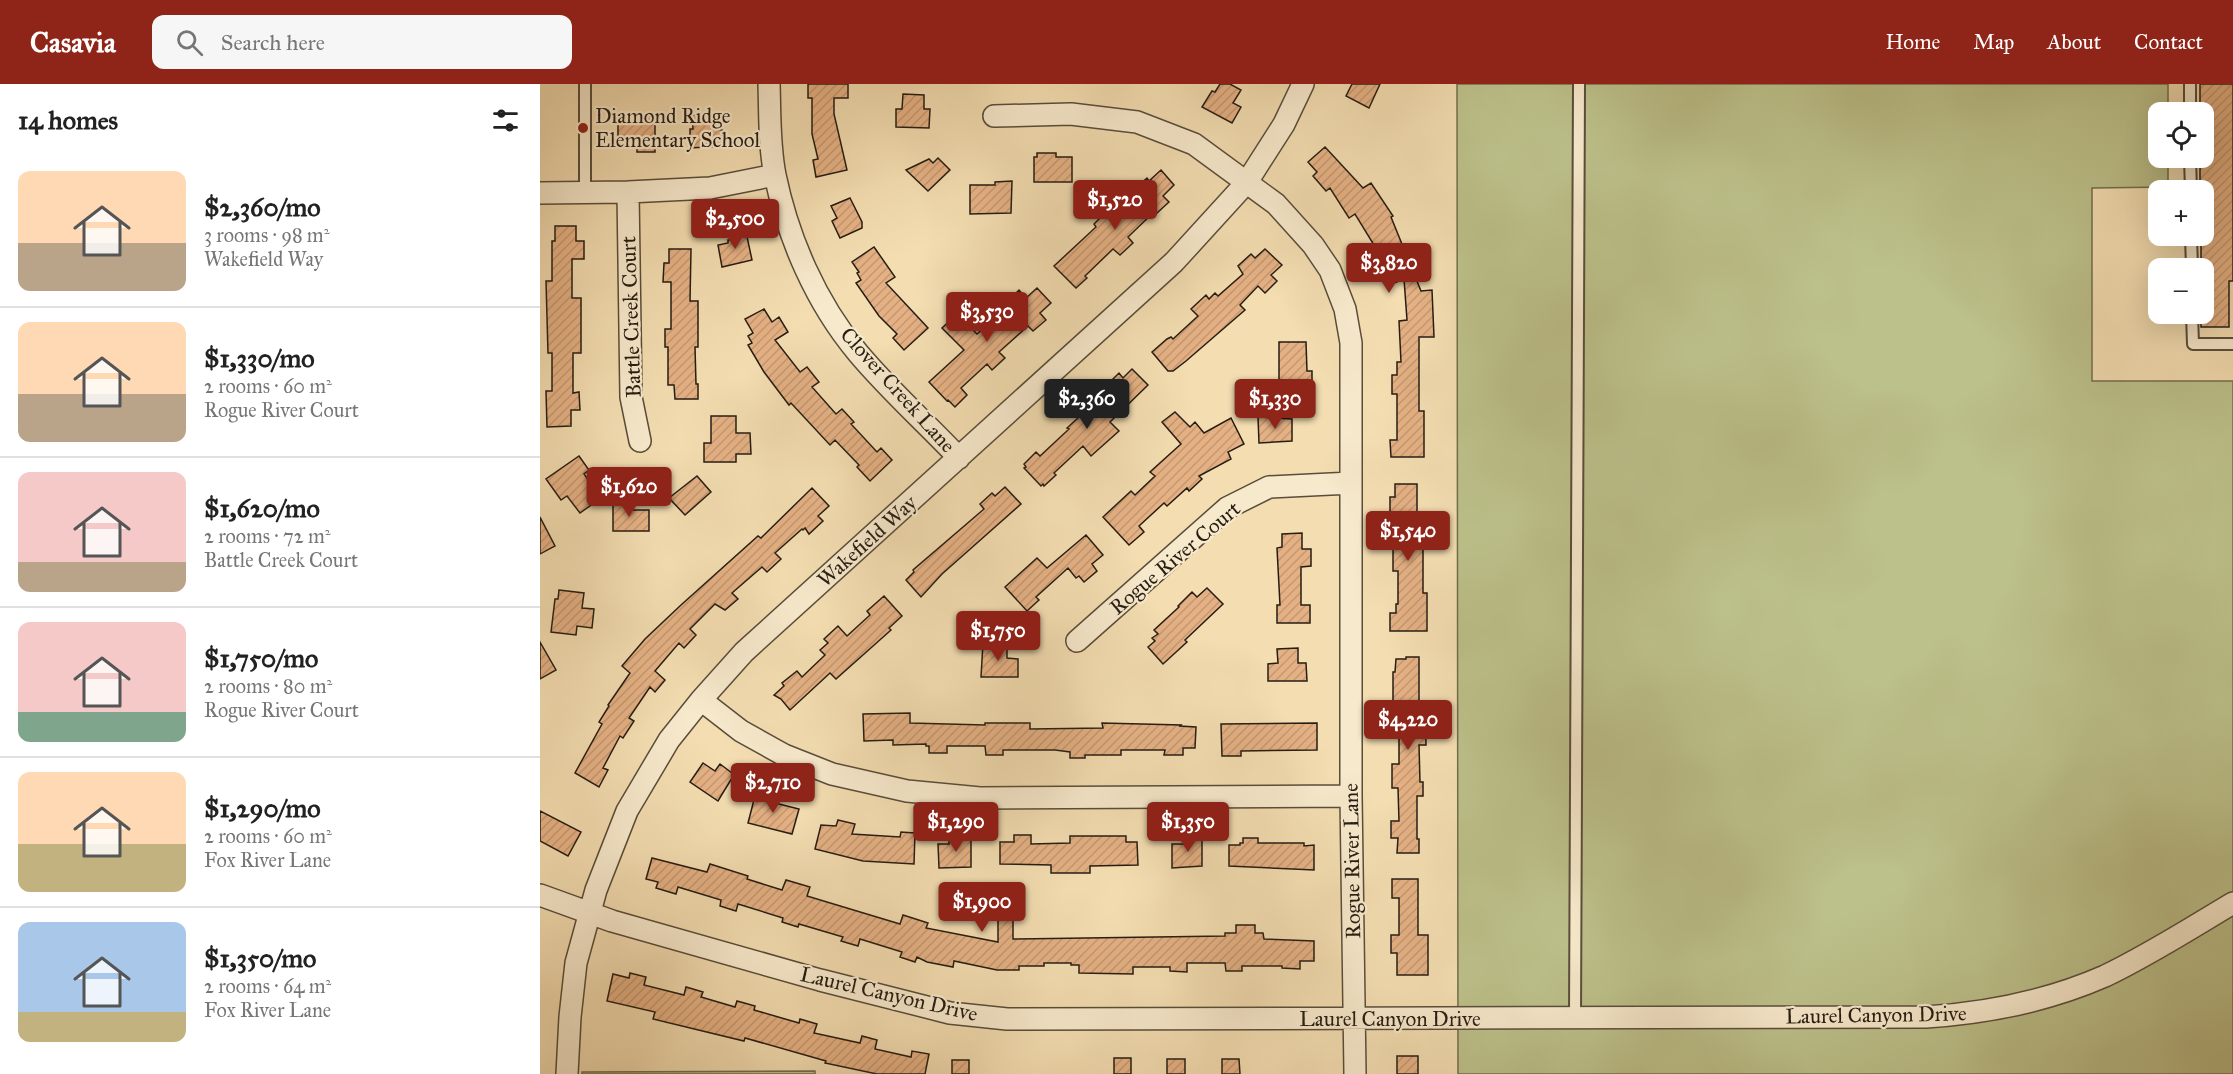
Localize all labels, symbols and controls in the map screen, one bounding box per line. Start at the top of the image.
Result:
search box [152,15,572,69]
text: Casavia [30,25,116,60]
icon: search [173,26,206,59]
text: Search here [221,29,325,56]
text: Home [1885,29,1940,55]
text: Map [1973,29,2014,55]
text: About [2047,29,2101,55]
text: Contact [2134,29,2203,55]
map controls [2148,102,2214,324]
button: locate [2148,102,2214,168]
place label: Diamond Ridge Elementary School [595,103,760,153]
text: 14 homes [18,104,118,136]
icon: filters [489,104,522,137]
marker: Diamond Ridge Elementary School [576,121,590,135]
pin: $1,520 [1066,180,1164,231]
button: + [2148,180,2214,246]
text: $1,520 [1087,187,1143,211]
text: $2,360/mo [204,191,321,223]
icon: home [66,195,138,267]
pin: $2,500 [686,199,784,250]
text: $2,500 [705,206,765,230]
text: 3 rooms · 98 m² [204,223,329,247]
street label: Battle Creek Court [615,235,647,398]
pin: $3,820 [1340,243,1438,294]
text: Wakefield Way [204,247,323,271]
text: $3,820 [1360,250,1418,274]
button: − [2148,258,2214,324]
pin: $3,530 [938,292,1036,343]
text: $3,530 [960,299,1014,323]
street label: Clover Creek Lane [835,322,961,458]
text: $1,330/mo [204,342,315,374]
icon: home [66,346,138,418]
text: 2 rooms · 60 m² [204,374,332,398]
pin: $2,360 [1038,379,1136,430]
pin: $1,330 [1226,379,1324,430]
text: $2,360 [1058,386,1116,410]
text: $1,330 [1249,386,1301,410]
text: Rogue River Court [204,398,359,422]
pin: $1,620 [580,467,678,518]
text: $1,620 [601,474,657,498]
street label: Wakefield Way [812,489,923,593]
text: $1,620/mo [204,492,320,524]
street label: Rogue River Court [1104,495,1246,620]
icon: home [66,496,138,568]
pin: $1,540 [1359,511,1457,562]
text: $1,540 [1380,518,1436,542]
text: 2 rooms · 72 m² [204,524,331,548]
text: Battle Creek Court [204,548,358,572]
pin: $1,750 [949,611,1047,662]
text: $1,750 [970,618,1026,642]
text: $1,750/mo [204,642,318,674]
icon: home [66,646,138,718]
text: 2 rooms · 80 m² [204,674,332,698]
text: Rogue River Court [204,698,359,722]
pin: $4,220 [1359,700,1457,751]
text: $4,220 [1378,707,1438,731]
pin: $2,710 [724,763,822,814]
text: $2,710 [745,770,801,794]
street label: Rogue River Lane [1338,783,1366,939]
text: $1,290/mo [204,792,321,824]
icon: home [66,796,138,868]
pin: $1,290 [907,802,1005,853]
pin: $1,350 [1139,802,1237,853]
text: $1,290 [927,809,985,833]
text: $1,350 [1161,809,1215,833]
text: 2 rooms · 60 m² [204,824,332,848]
text: Fox River Lane [204,848,331,872]
pin: $1,900 [933,882,1031,933]
text: $1,900 [953,889,1011,913]
text: $1,350/mo [204,942,316,974]
icon: home [66,946,138,1018]
street label: Laurel Canyon Drive [798,961,980,1027]
text: 2 rooms · 64 m² [204,974,331,998]
text: Fox River Lane [204,998,331,1022]
street label: Laurel Canyon Drive [1785,1000,1967,1030]
street label: Laurel Canyon Drive [1299,1006,1481,1032]

